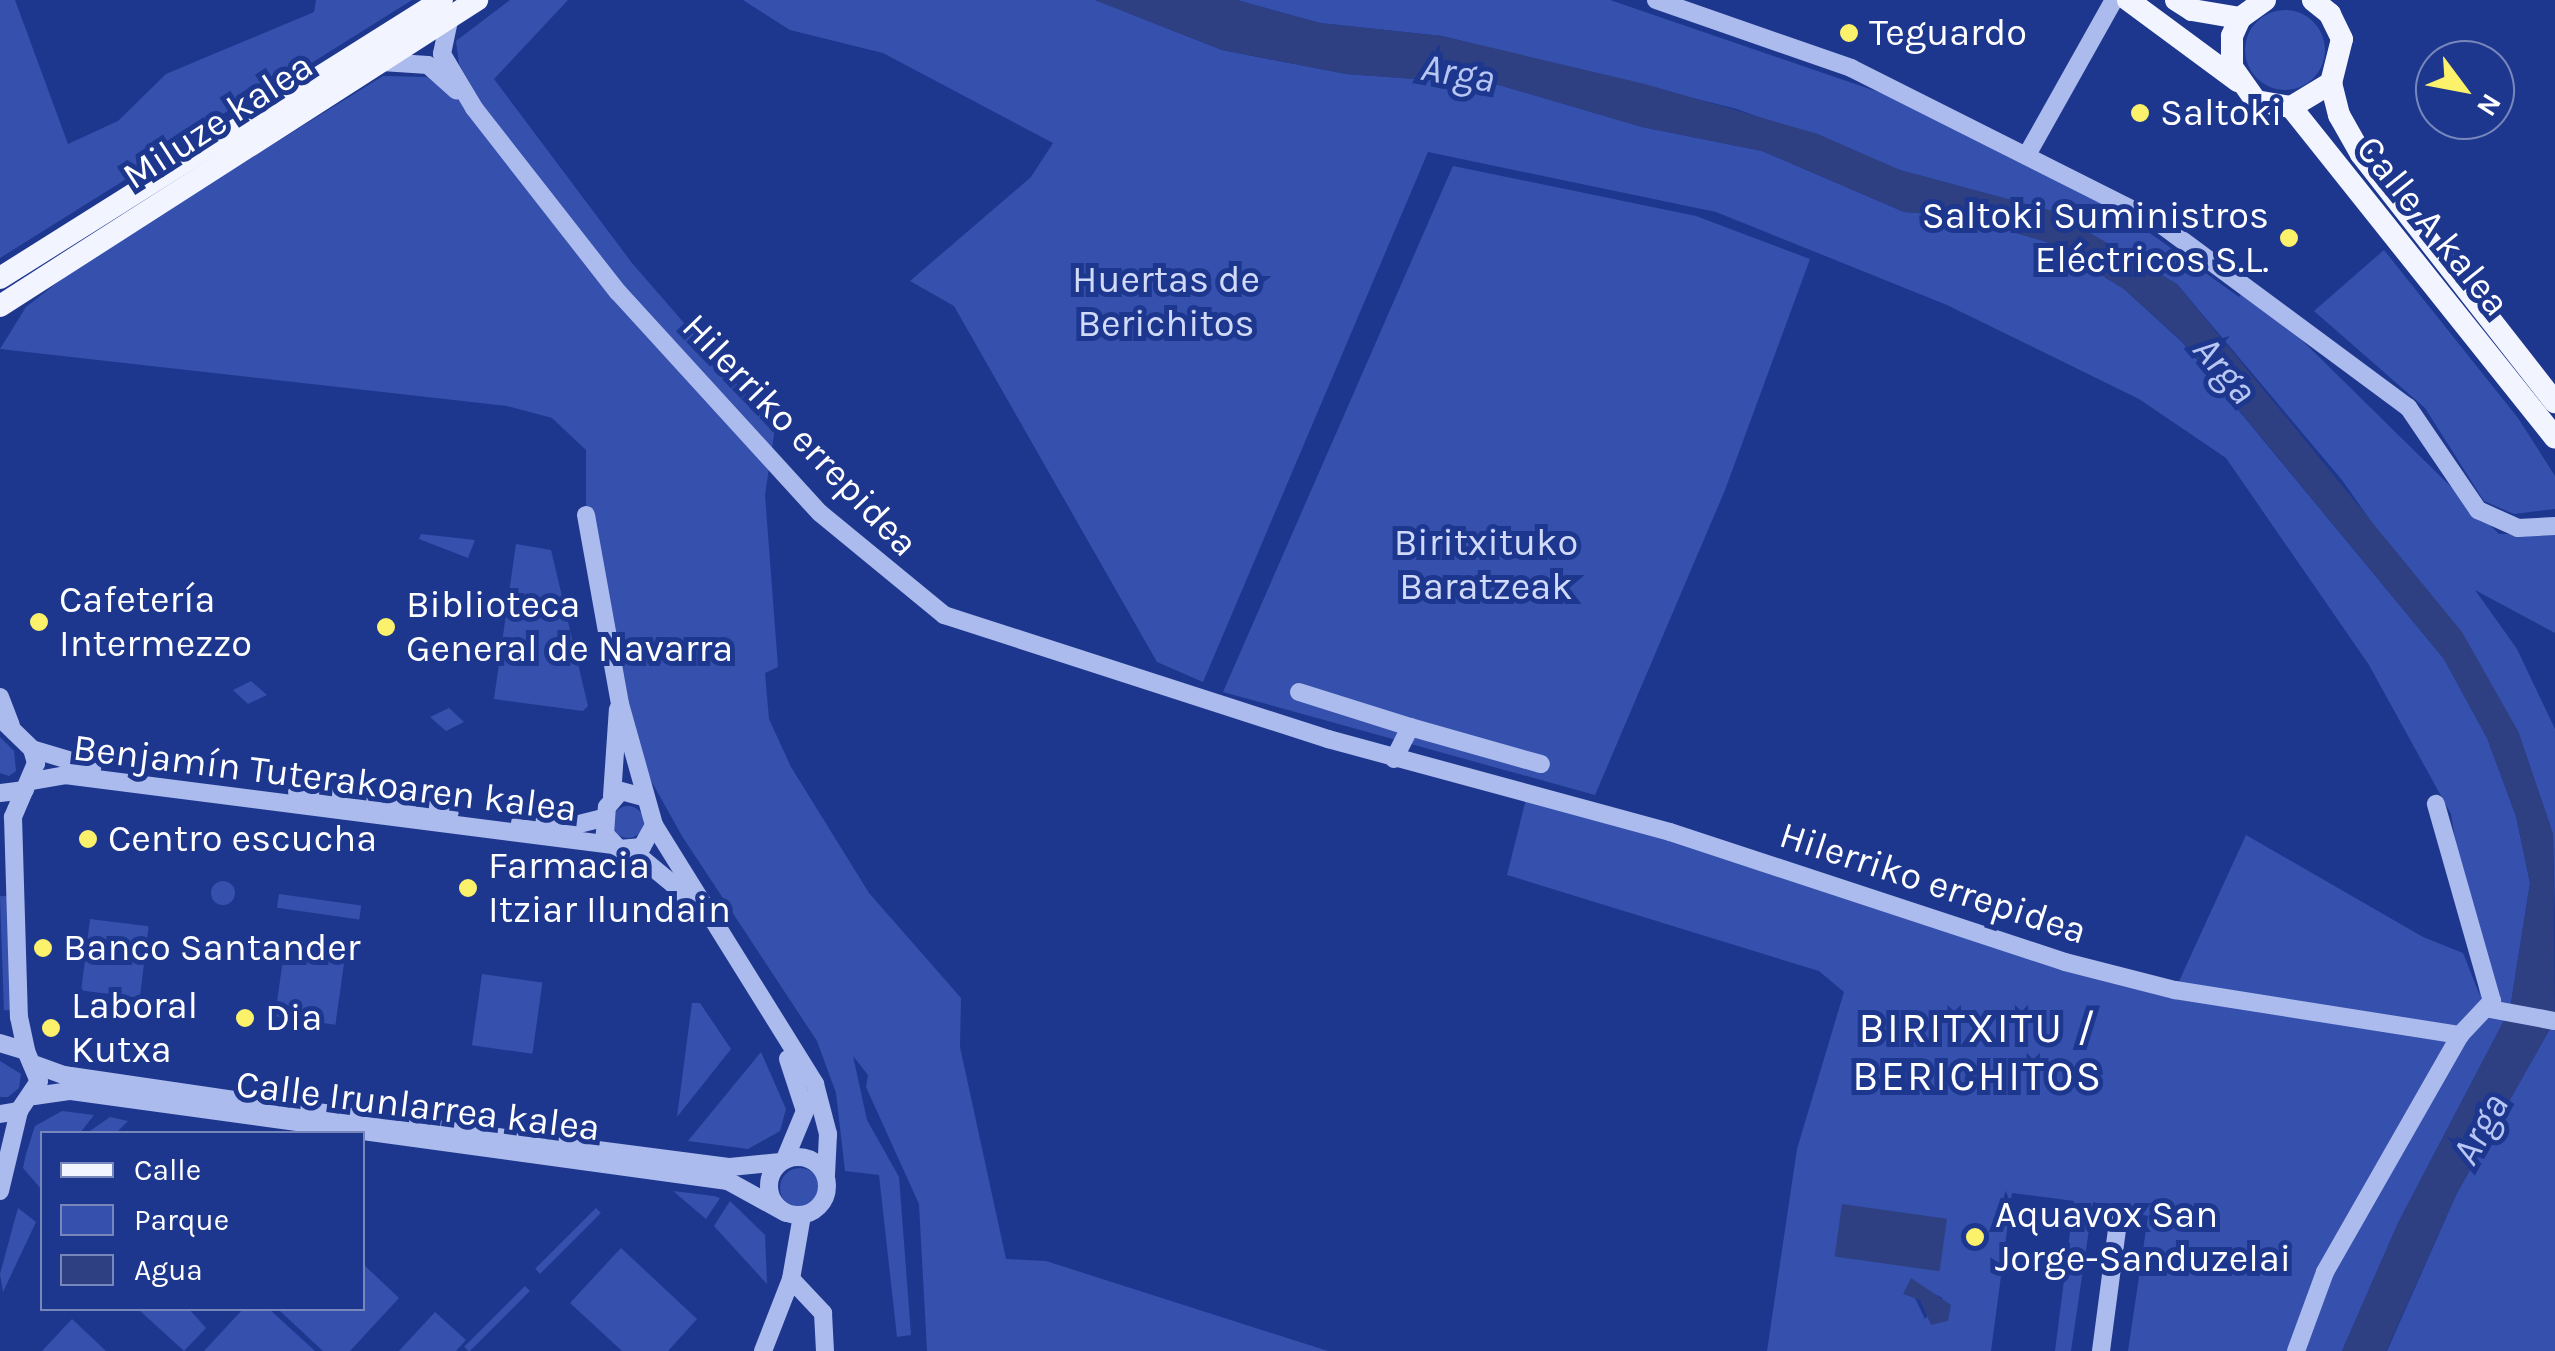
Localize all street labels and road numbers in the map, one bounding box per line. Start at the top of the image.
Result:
street label: Miluze kalea [115,43,321,199]
street label: Calle A kalea [2347,127,2519,325]
street label: Hilerriko errepidea [673,304,927,566]
street label: Benjamín Tuterakoaren kalea [70,724,580,832]
street label: Hilerriko errepidea [1774,812,2092,954]
street label: Calle Irunlarrea kalea [233,1061,603,1151]

